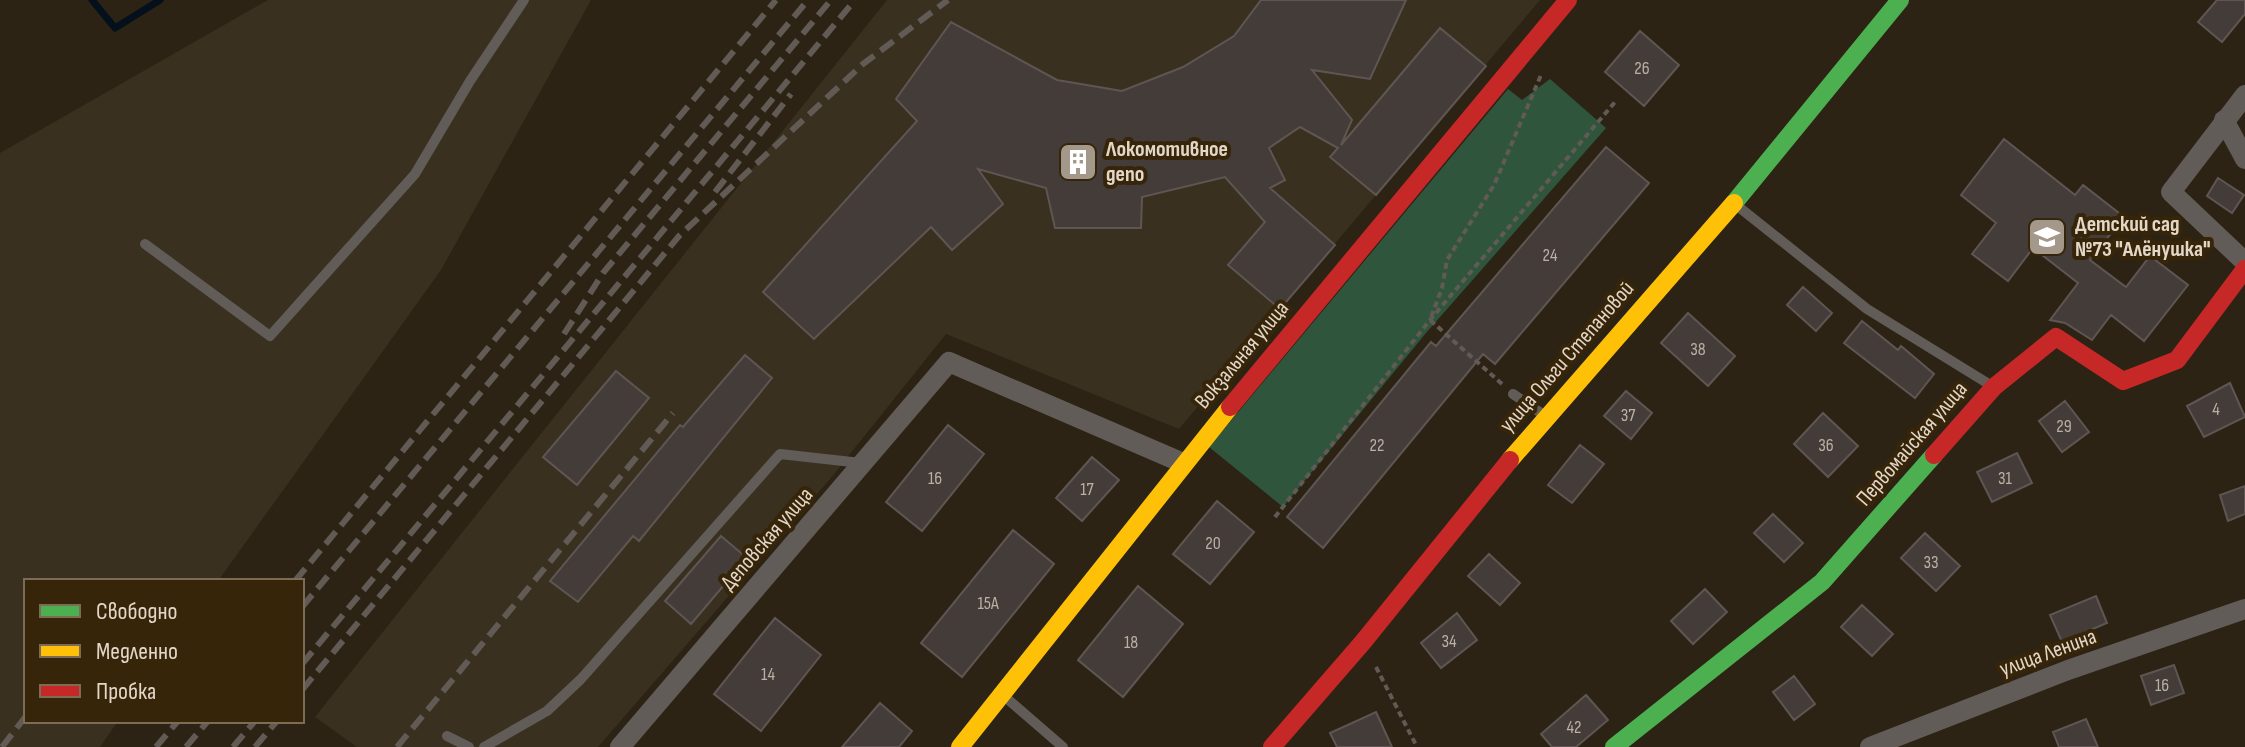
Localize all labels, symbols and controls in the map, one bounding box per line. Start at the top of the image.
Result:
house number: 26 [1634,58,1650,79]
place label: Локомотивное депо [1105,136,1228,188]
building icon: Локомотивное депо [1057,141,1099,183]
place label: Детский сад №73 "Алёнушка" [2075,211,2211,263]
school or university icon: Детский сад №73 "Алёнушка" [2026,216,2068,258]
house number: 24 [1543,245,1558,266]
street label: улица Ольги Степановой [1494,276,1640,438]
street label: Вокзальная улица [1189,296,1295,414]
house number: 38 [1690,339,1706,360]
street label: Первомайская улица [1851,376,1973,512]
house number: 4 [2212,399,2220,420]
house number: 37 [1621,405,1636,426]
house number: 29 [2056,416,2072,437]
house number: 22 [1370,435,1384,456]
house number: 36 [1818,435,1834,456]
house number: 16 [928,468,942,489]
house number: 31 [1998,468,2013,489]
house number: 17 [1080,479,1095,500]
street label: Деповская улица [715,482,819,596]
house number: 20 [1205,533,1221,554]
house number: 33 [1923,552,1939,573]
legend [24,579,304,723]
house number: 15А [977,593,999,614]
text: Свободно [96,597,177,626]
street label: улица Ленина [1996,623,2100,683]
house number: 34 [1441,631,1457,652]
house number: 18 [1124,632,1138,653]
text: Медленно [96,637,178,666]
house number: 14 [761,664,775,685]
house number: 16 [2155,675,2169,696]
text: Пробка [96,677,156,706]
house number: 42 [1566,717,1582,738]

